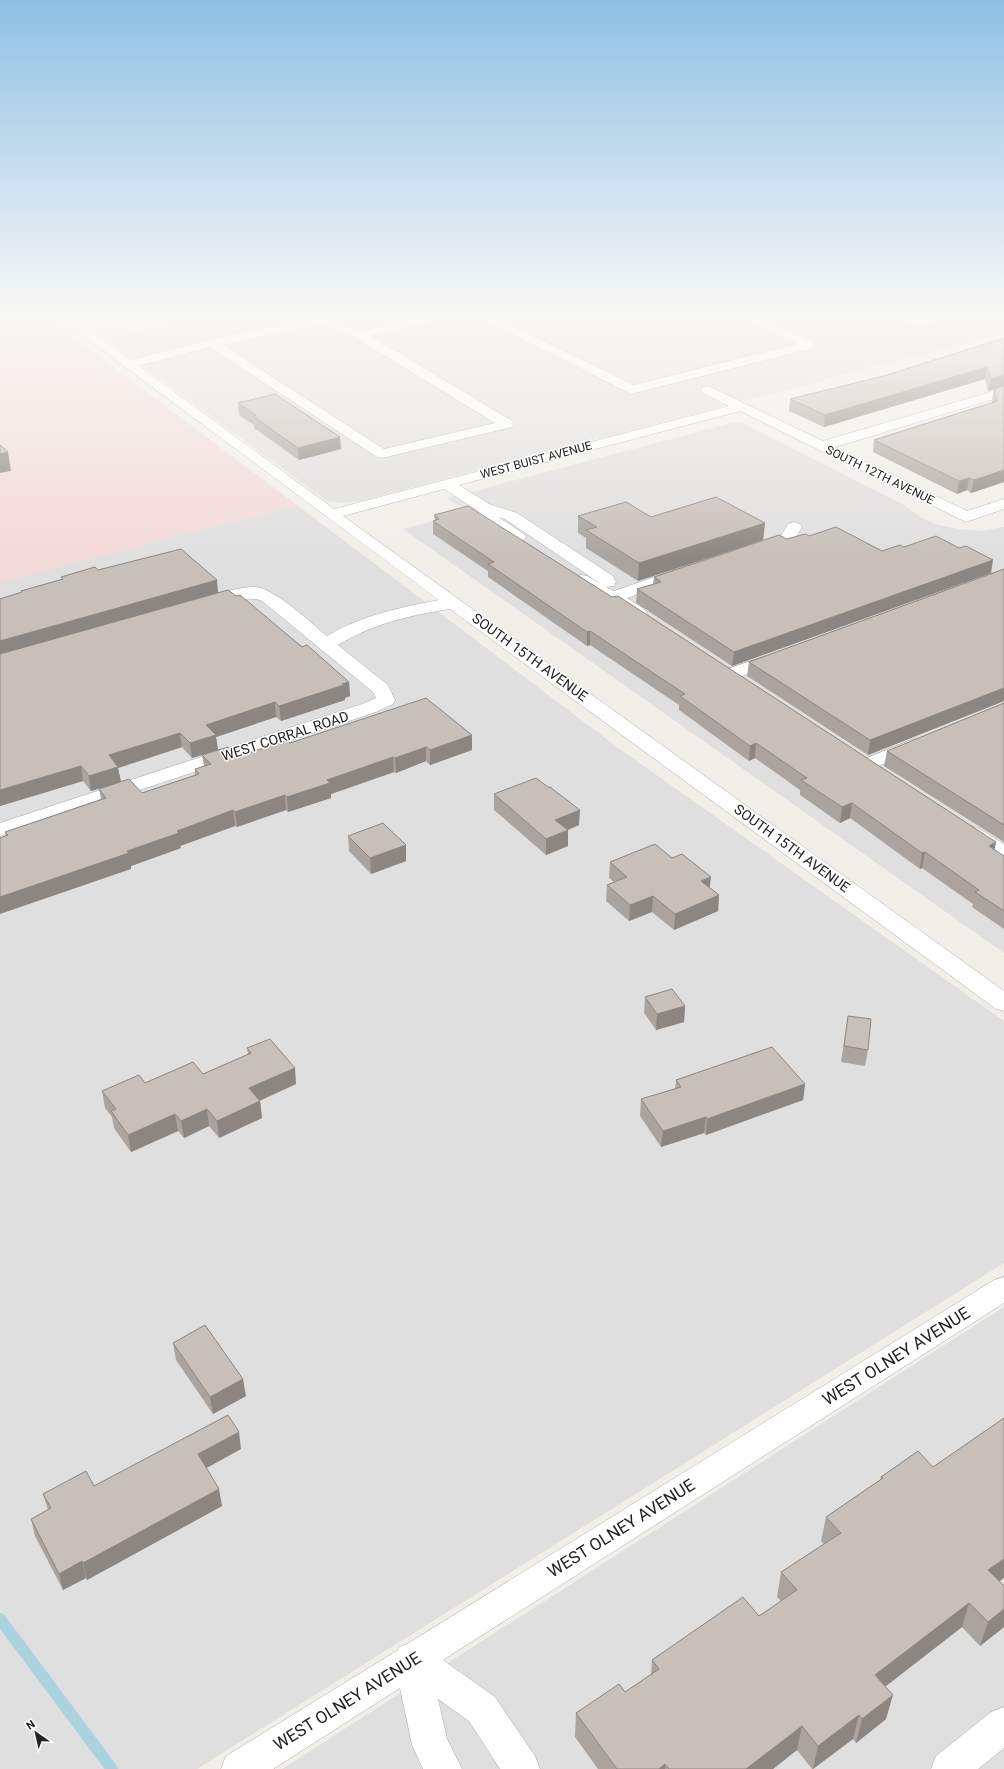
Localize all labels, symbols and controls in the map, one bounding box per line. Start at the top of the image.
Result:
street label: WEST BUIST AVENUE [479,438,594,482]
street label: SOUTH 12TH AVENUE [823,443,937,507]
street label: SOUTH 15TH AVENUE [469,610,591,704]
street label: WEST CORRAL ROAD [219,708,351,764]
street label: SOUTH 15TH AVENUE [731,801,853,895]
street label: WEST OLNEY AVENUE [819,1302,973,1409]
street label: WEST OLNEY AVENUE [544,1474,698,1581]
street label: WEST OLNEY AVENUE [270,1647,424,1754]
north arrow [16,1713,56,1753]
text: N [24,1717,38,1733]

